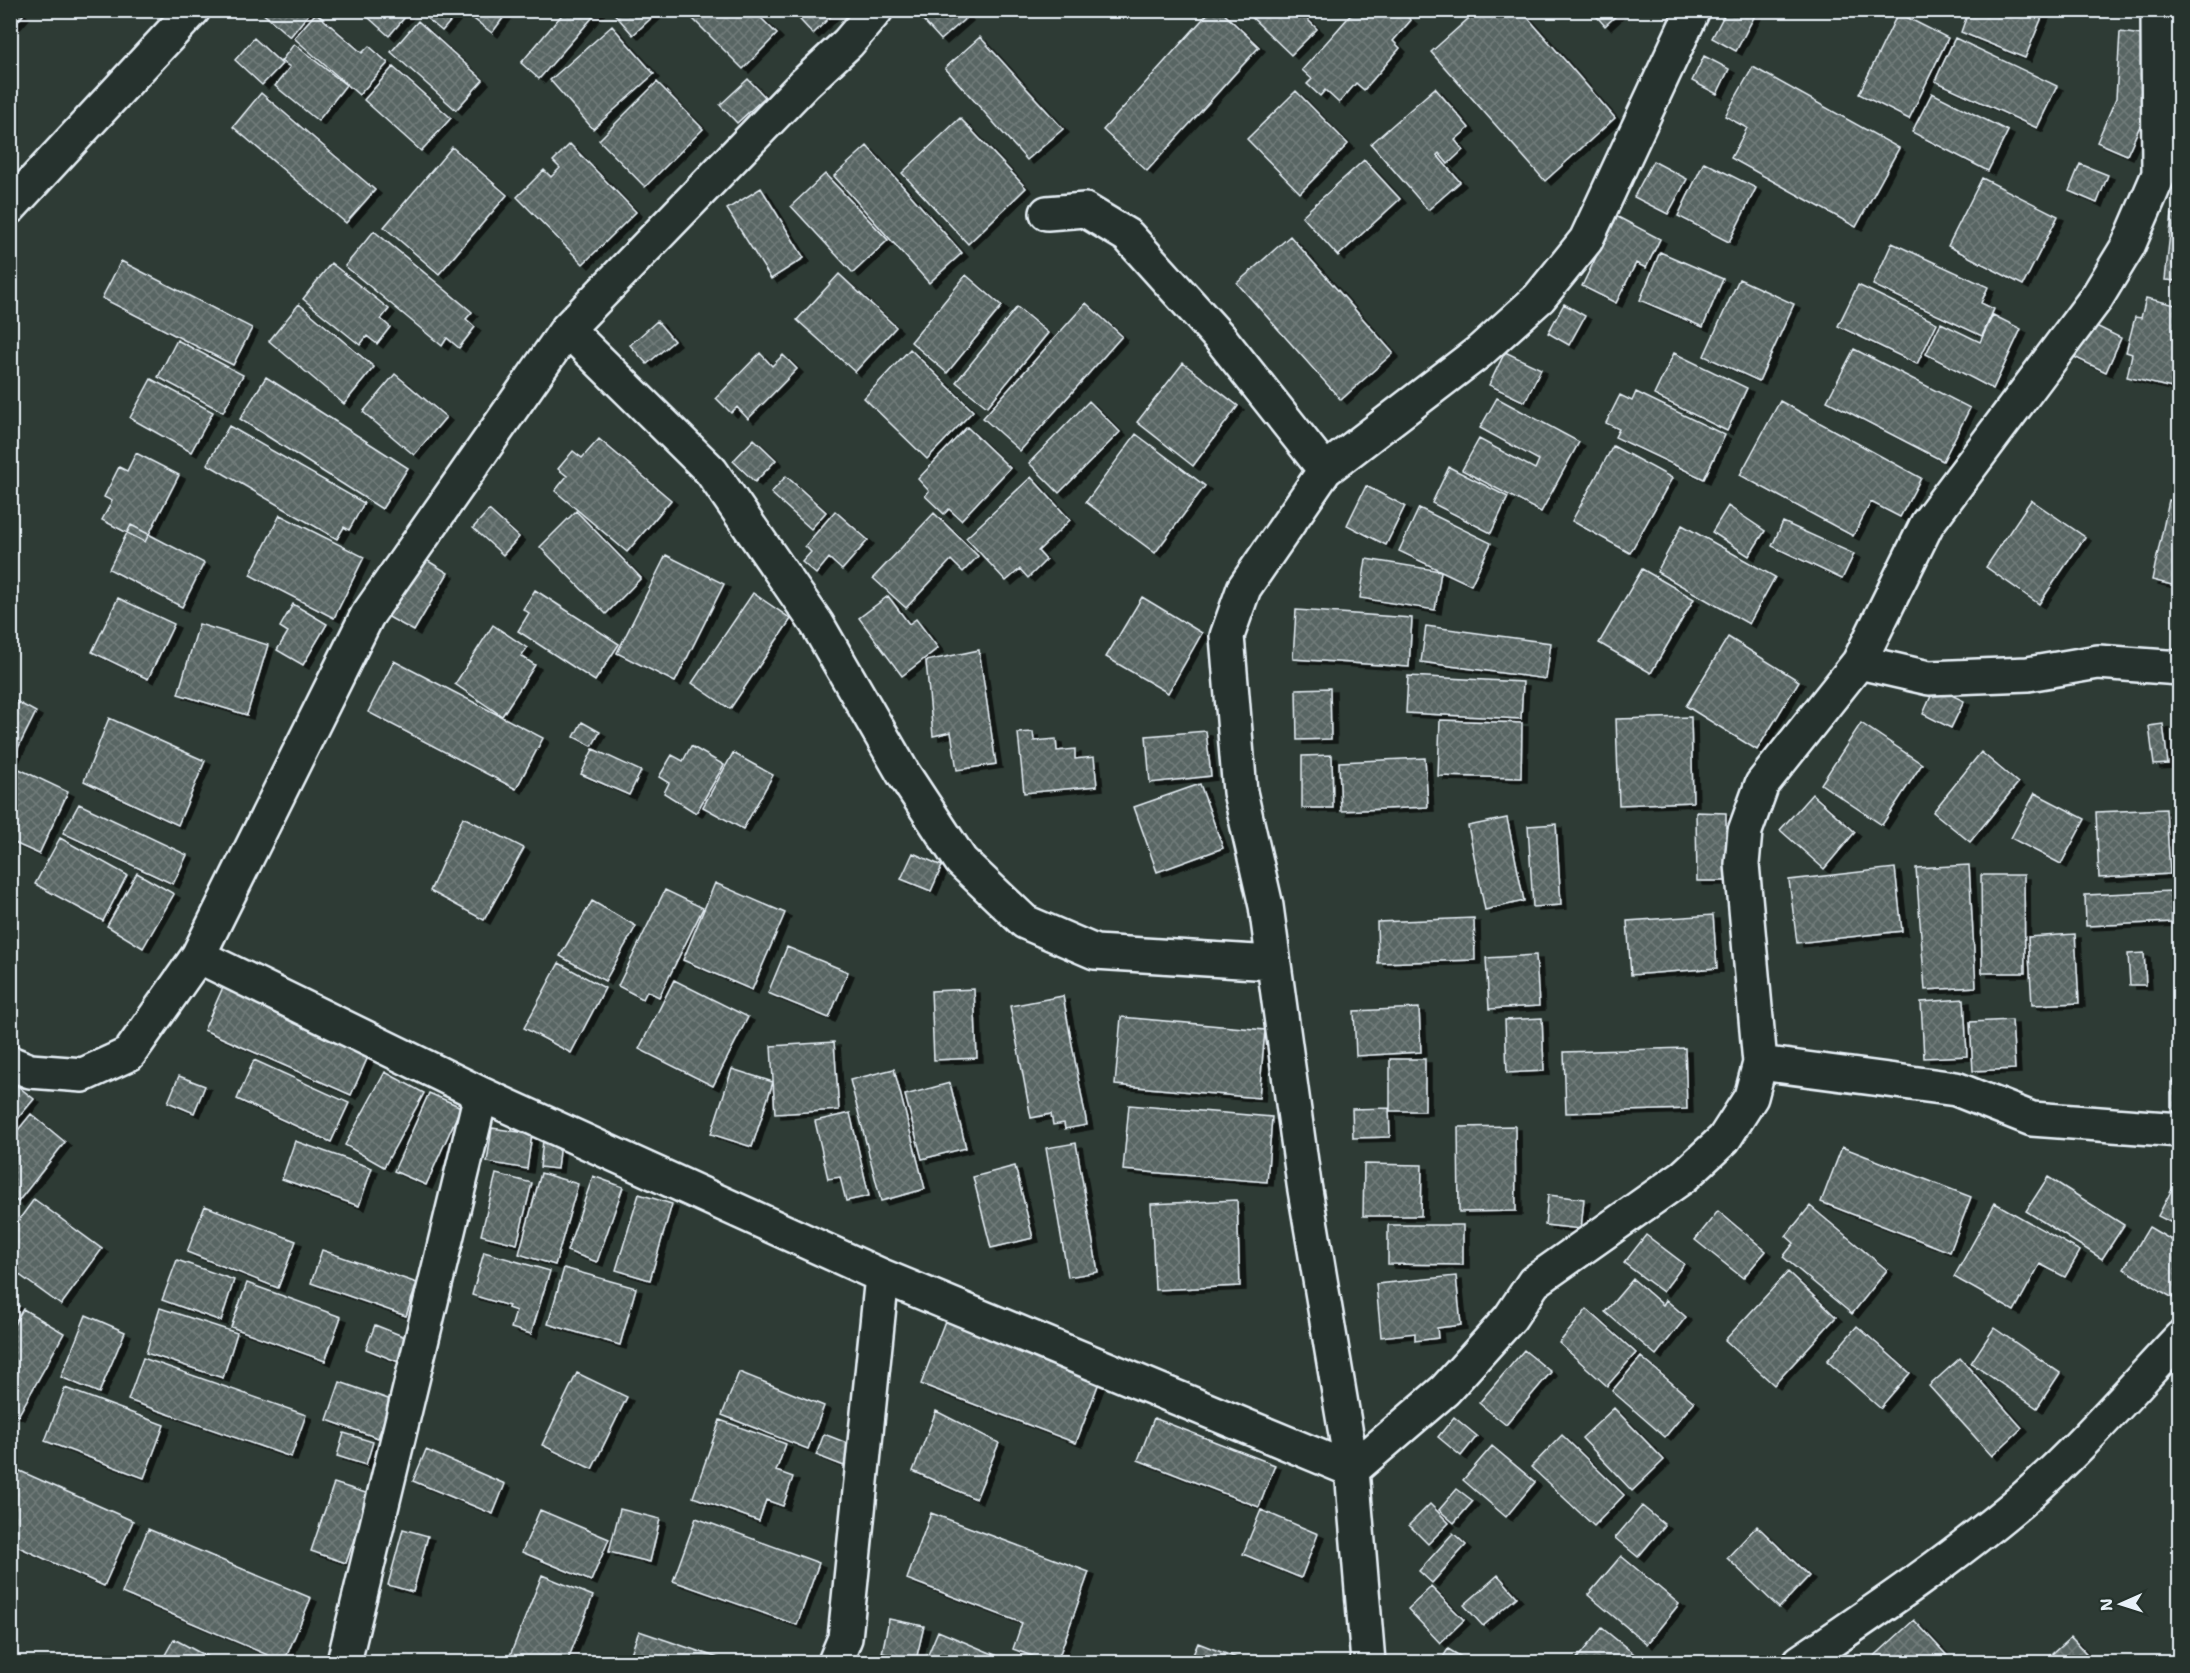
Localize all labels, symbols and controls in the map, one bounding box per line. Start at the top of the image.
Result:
north arrow [2091,1574,2151,1634]
text: N [2096,1598,2117,1612]

